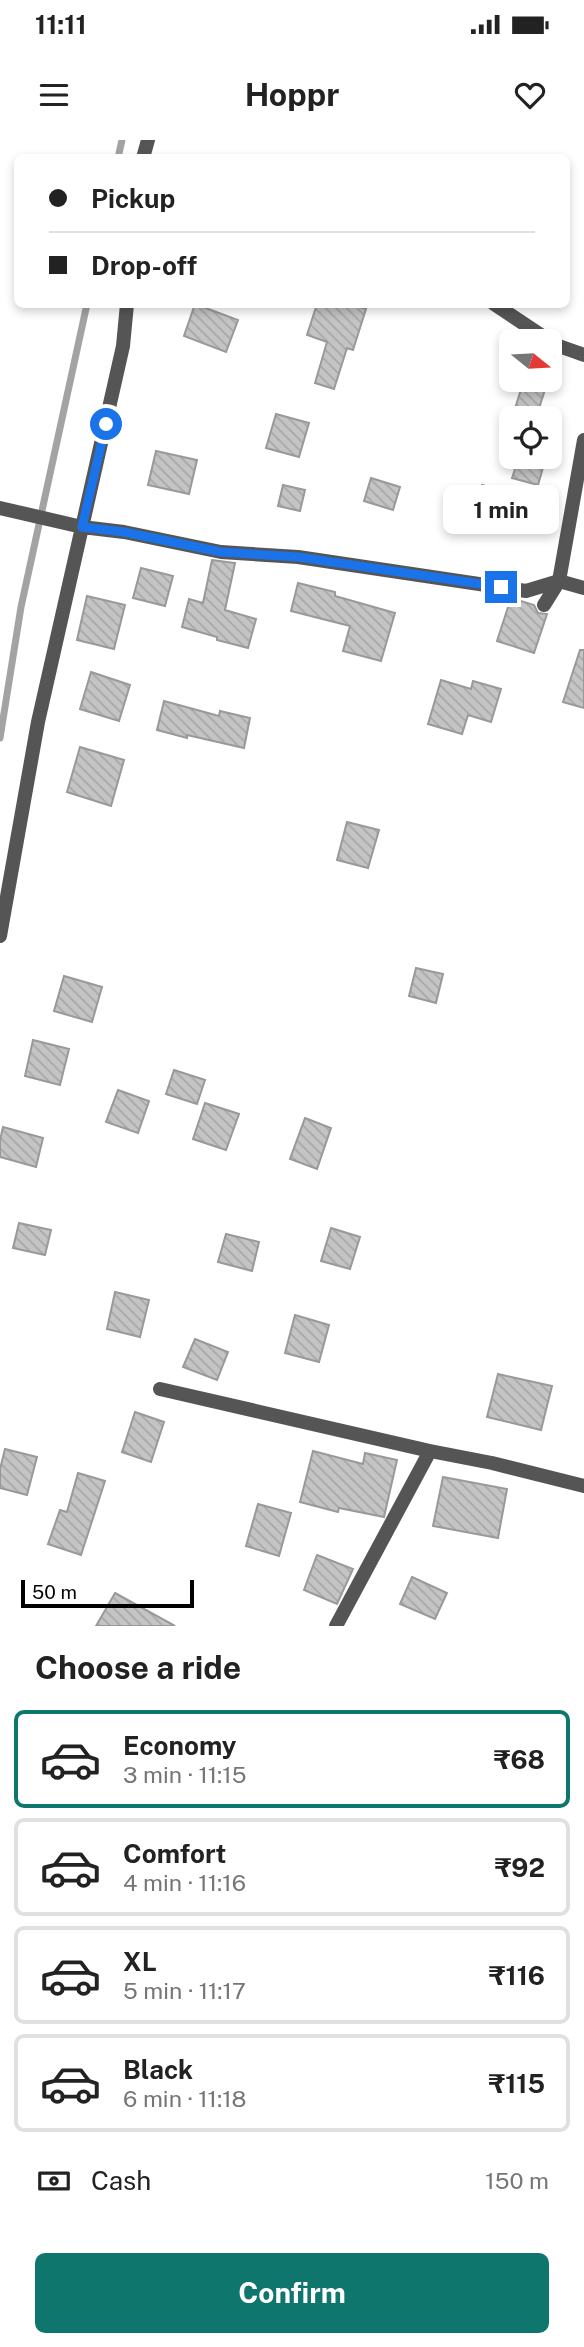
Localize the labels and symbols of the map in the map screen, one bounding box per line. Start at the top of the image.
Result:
north arrow [499,329,562,392]
route start [90,408,122,440]
callout: 1 min [443,486,559,534]
route end [485,571,517,603]
scale bar [21,1577,194,1609]

